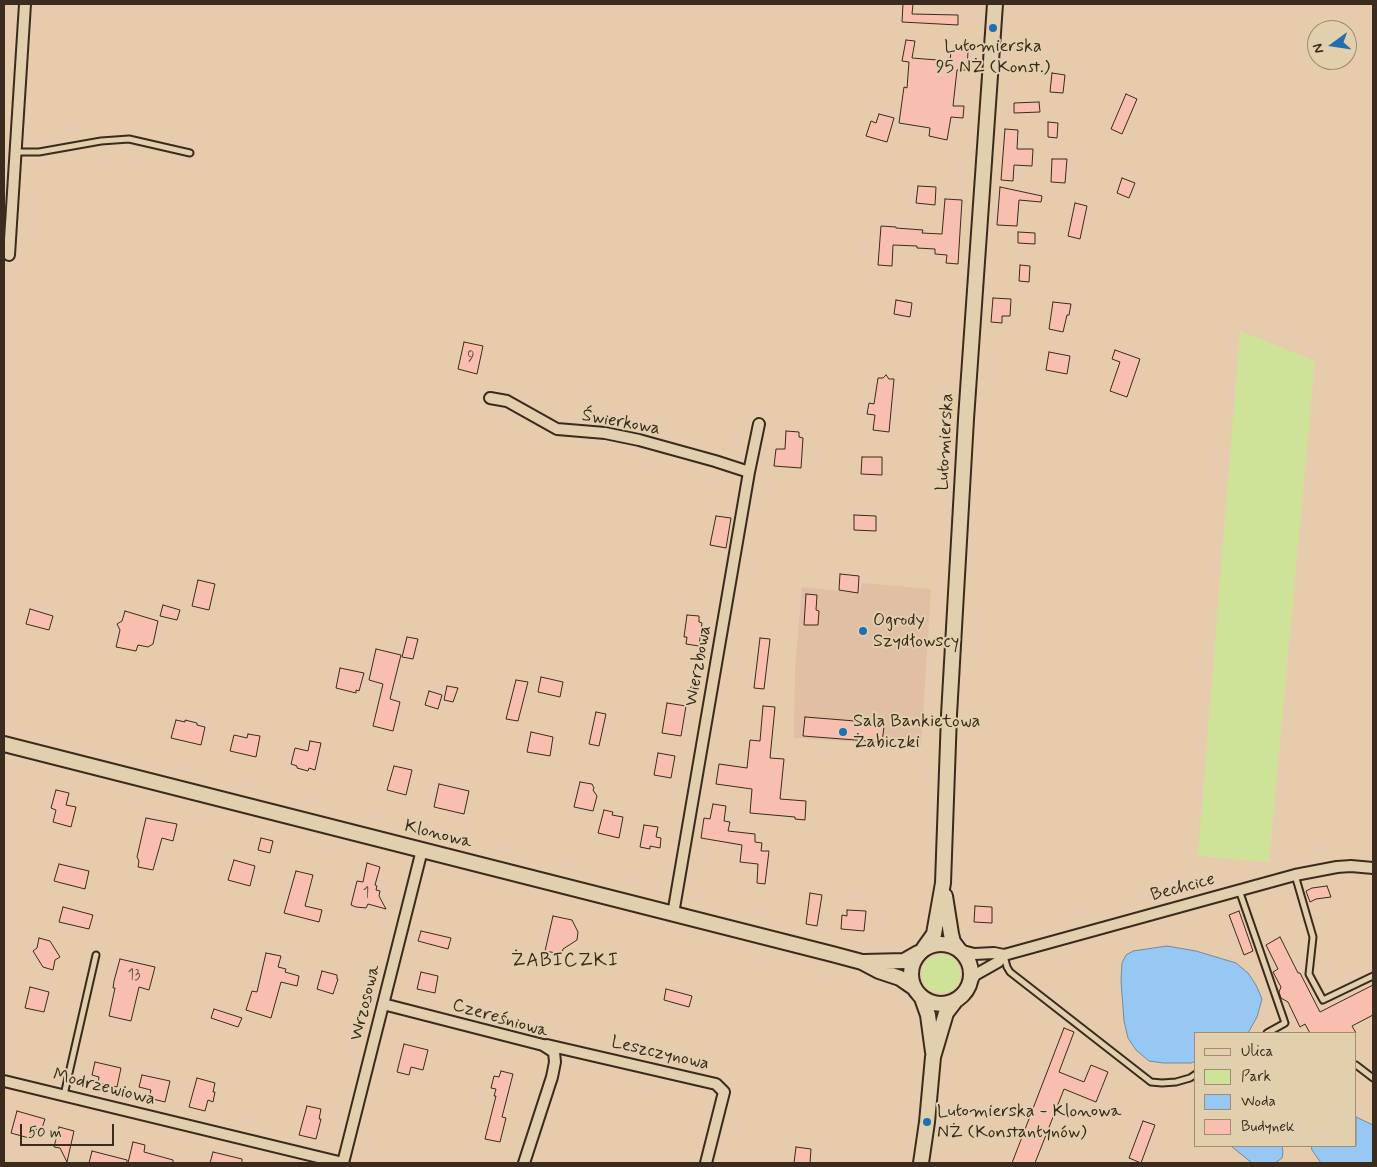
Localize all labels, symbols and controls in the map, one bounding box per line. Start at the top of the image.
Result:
north arrow [1307,20,1357,70]
marker: Lutomierska 95 NŻ (Konst.) [987,22,999,34]
place label: Lutomierska 95 NŻ (Konst.) [936,36,1050,78]
text: N [1309,42,1328,55]
house number: 9 [467,349,475,367]
street label: Lutomierska [933,393,959,491]
street label: Świerkowa [580,405,662,441]
place label: Ogrody Szydłowscy [873,610,959,652]
street label: Wierzbowa [681,624,717,708]
marker: Ogrody Szydłowscy [857,625,869,637]
place label: Sala Bankietowa Żabiczki [853,711,980,754]
marker: Sala Bankietowa Żabiczki [837,726,849,738]
street label: Klonowa [402,816,474,854]
street label: Bechcice [1148,869,1218,907]
house number: 1 [363,885,369,903]
district label: ŻABICZKI [513,951,617,973]
street label: Wrzosowa [346,963,386,1043]
house number: 13 [127,967,141,985]
street label: Czereśniowa [450,995,550,1043]
street label: Leszczynowa [609,1032,711,1076]
legend [1194,1032,1357,1147]
text: Ulica [1241,1042,1273,1062]
street label: Modrzewiowa [51,1065,157,1111]
text: Park [1241,1067,1271,1087]
text: Woda [1241,1092,1276,1112]
place label: Lutomierska - Klonowa NŻ (Konstantynów) [937,1101,1121,1144]
scale bar [22,1114,116,1146]
marker: Lutomierska - Klonowa NŻ (Konstantynów) [921,1116,933,1128]
text: Budynek [1241,1117,1295,1137]
text: 50 m [28,1123,62,1143]

